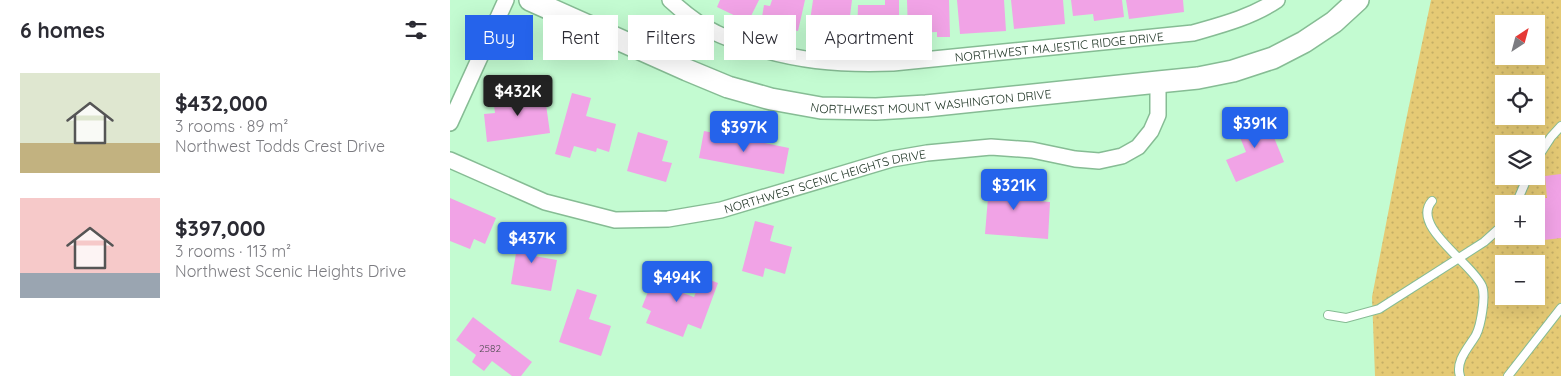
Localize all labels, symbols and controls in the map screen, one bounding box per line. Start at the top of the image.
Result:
chip: Buy [465,15,533,60]
chip: Rent [543,15,618,60]
chip: Filters [628,15,714,60]
chip: New [724,15,796,60]
chip: Apartment [806,15,932,60]
north arrow [1495,15,1545,65]
map controls [1495,15,1545,305]
icon: filters [402,16,430,44]
text: 6 homes [20,17,105,43]
street label: NORTHWEST MAJESTIC RIDGE DRIVE [954,28,1164,64]
pin: $432K [483,74,553,117]
button: locate [1495,75,1545,125]
text: $432K [494,81,542,101]
street label: NORTHWEST MOUNT WASHINGTON DRIVE [809,86,1052,117]
text: $432,000 [175,90,268,116]
icon: home [60,93,120,153]
pin: $391K [1220,106,1290,149]
pin: $397K [709,110,779,153]
text: $391K [1233,113,1277,133]
text: 3 rooms · 89 m² [175,116,288,136]
text: $397K [721,117,767,137]
button: layers [1495,135,1545,185]
text: Northwest Todds Crest Drive [175,136,385,156]
street label: NORTHWEST SCENIC HEIGHTS DRIVE [722,146,927,216]
pin: $321K [979,168,1049,211]
text: $321K [992,175,1036,195]
button: + [1495,195,1545,245]
text: $397,000 [175,215,265,241]
icon: home [60,218,120,278]
pin: $437K [497,222,567,264]
text: $437K [509,228,555,248]
text: 3 rooms · 113 m² [175,241,291,261]
button: − [1495,255,1545,305]
pin: $494K [642,260,712,303]
text: Northwest Scenic Heights Drive [175,261,406,281]
text: $494K [653,267,701,287]
house number: 2582 [479,342,501,355]

